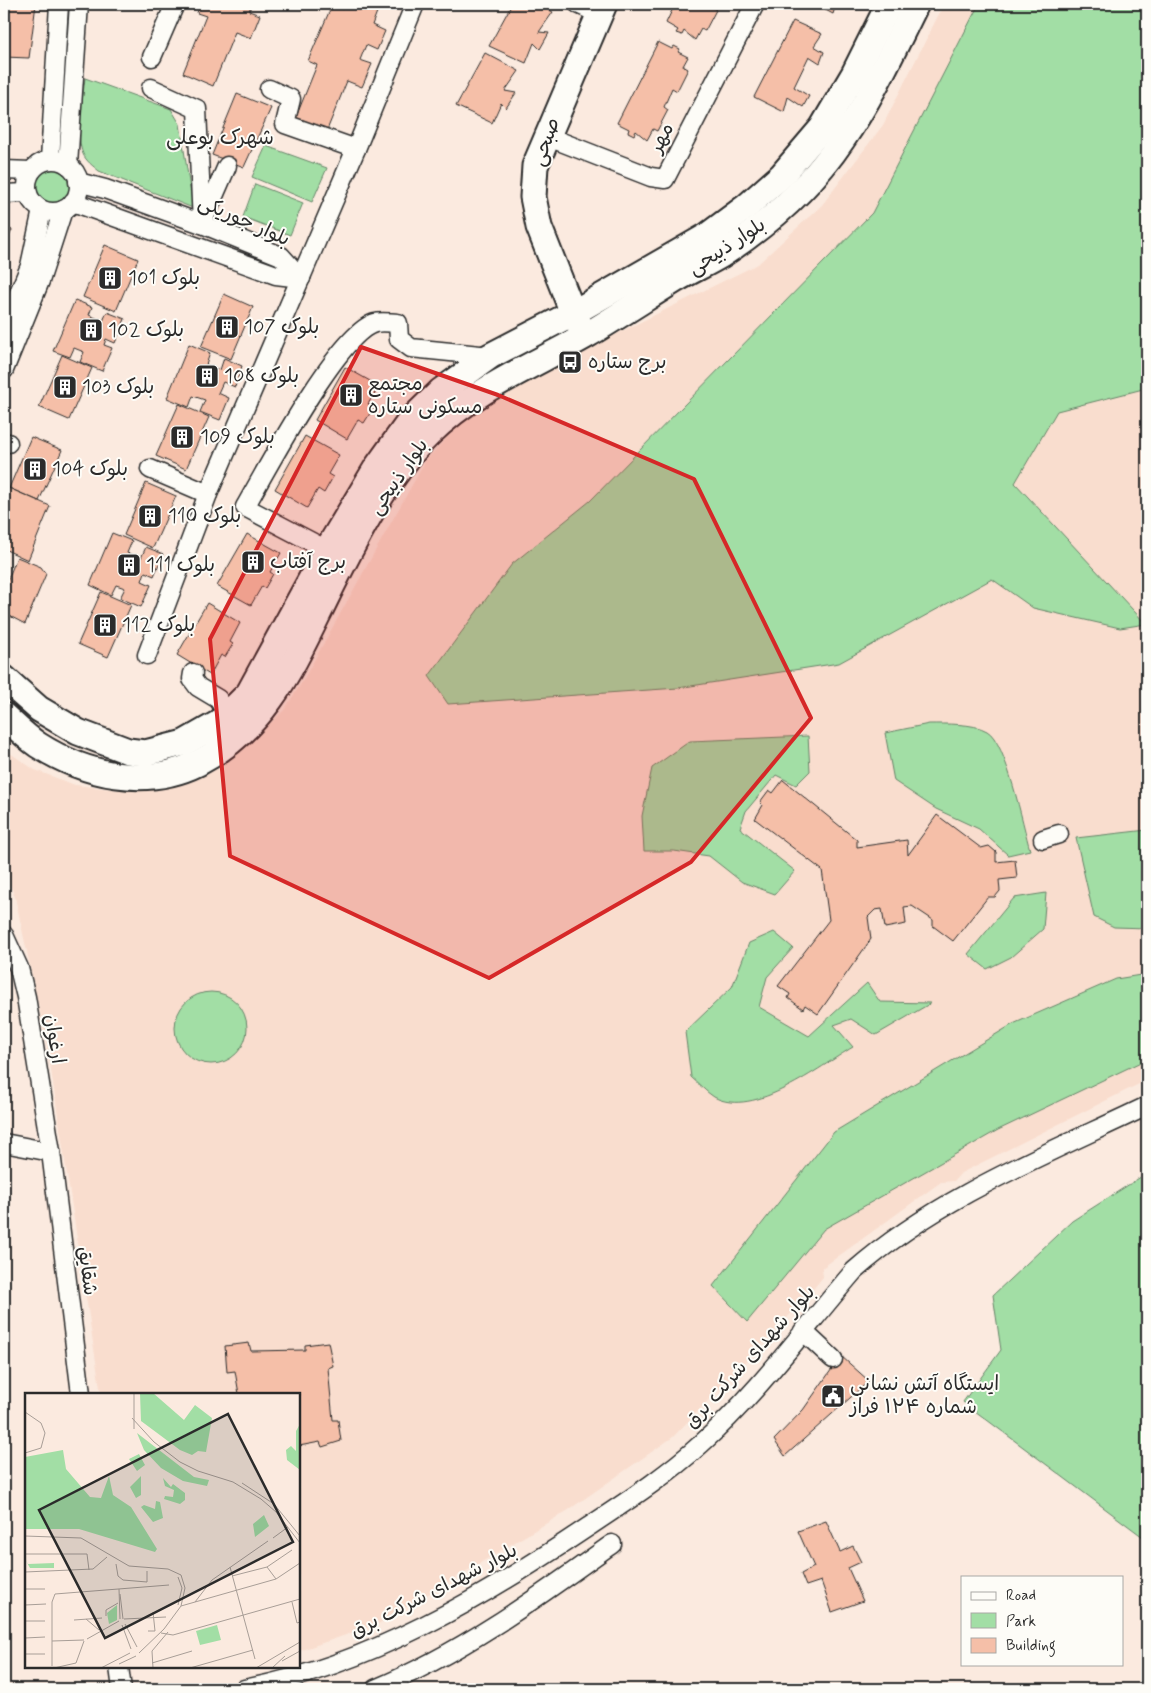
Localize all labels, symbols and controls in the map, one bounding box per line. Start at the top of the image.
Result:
street label: صبحی [525,114,567,170]
street label: مهر [642,118,681,159]
district label: شهرک بوعلی [166,124,274,152]
street label: بلوار جوریکی [194,189,294,253]
street label: بلوار ذبیحی [683,212,771,282]
building icon: بلوک 101 [97,265,123,291]
place label: بلوک 101 [128,265,200,292]
building icon: بلوک 107 [214,314,240,340]
place label: بلوک 107 [244,314,319,341]
building icon: بلوک 102 [78,317,104,343]
place label: بلوک 102 [108,317,184,344]
bus stop icon: برج ستاره [557,349,583,375]
place label: برج ستاره [588,349,667,376]
building icon: بلوک 108 [194,363,220,389]
place label: بلوک 108 [224,363,299,390]
place label: مجتمع مسکونی ستاره [368,371,482,421]
building icon: بلوک 103 [52,374,78,400]
place label: بلوک 103 [82,374,154,401]
building icon: مجتمع مسکونی ستاره [338,382,364,408]
building icon: بلوک 109 [169,424,195,450]
place label: بلوک 109 [200,424,275,451]
street label: بلوار ذبیحی [363,433,435,521]
building icon: بلوک 104 [22,456,48,482]
place label: بلوک 104 [52,456,128,483]
building icon: بلوک 110 [137,503,163,529]
place label: بلوک 110 [168,503,241,530]
building icon: برج آفتاب [240,549,266,575]
place label: برج آفتاب [270,549,346,576]
building icon: بلوک 111 [116,552,142,578]
place label: بلوک 111 [146,552,215,579]
building icon: بلوک 112 [92,612,118,638]
place label: بلوک 112 [122,612,195,639]
street label: ارغوان [37,1012,71,1066]
street label: شقایق [71,1245,103,1297]
street label: بلوار شهدای شرکت برق [678,1279,822,1435]
place label: ایستگاه آتش نشانی شماره ۱۲۴ فراز [848,1371,999,1421]
public building icon: ایستگاه آتش نشانی شماره ۱۲۴ فراز [820,1383,846,1409]
inset map [25,1393,300,1668]
street label: بلوار شهدای شرکت برق [346,1537,522,1645]
legend [961,1576,1124,1666]
text: Road [1006,1586,1036,1606]
text: Park [1006,1612,1036,1632]
text: Building [1006,1636,1056,1657]

